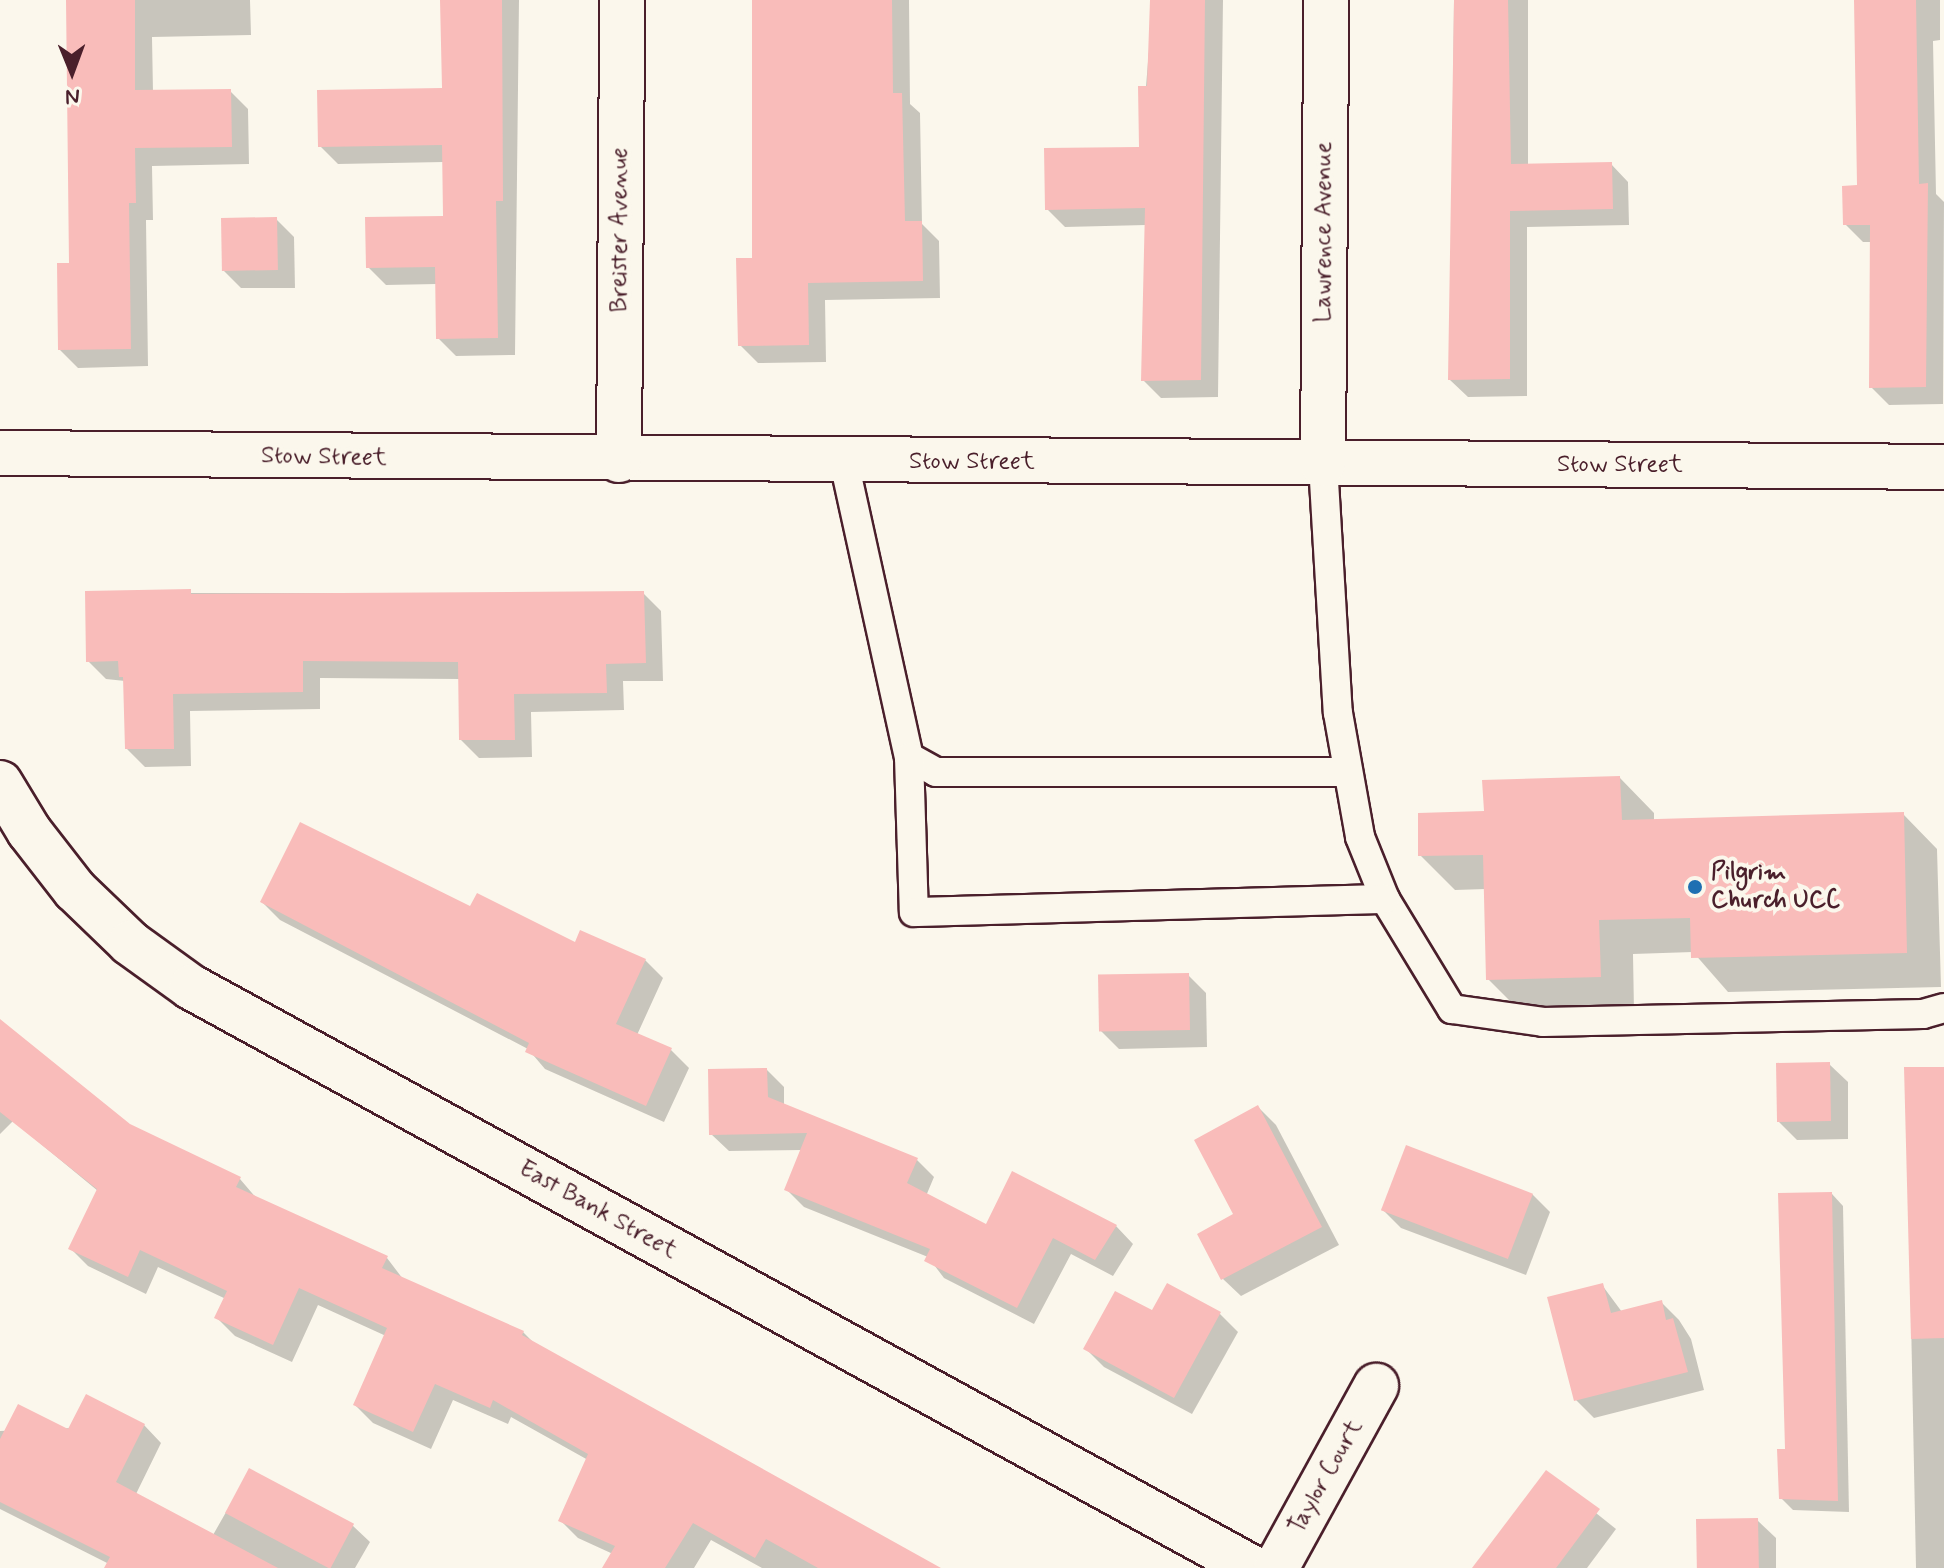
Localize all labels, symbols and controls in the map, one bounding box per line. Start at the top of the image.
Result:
north arrow [32,32,112,112]
text: N [65,82,80,110]
street label: Lawrence Avenue [1310,142,1338,322]
street label: Breister Avenue [606,149,634,311]
street label: Stow Street [261,442,387,472]
street label: Stow Street [909,448,1035,476]
street label: Stow Street [1557,451,1683,479]
place label: Pilgrim Church UCC [1711,859,1840,915]
marker: Pilgrim Church UCC [1686,878,1704,896]
street label: East Bank Street [514,1155,682,1265]
street label: Taylor Court [1283,1416,1369,1538]

